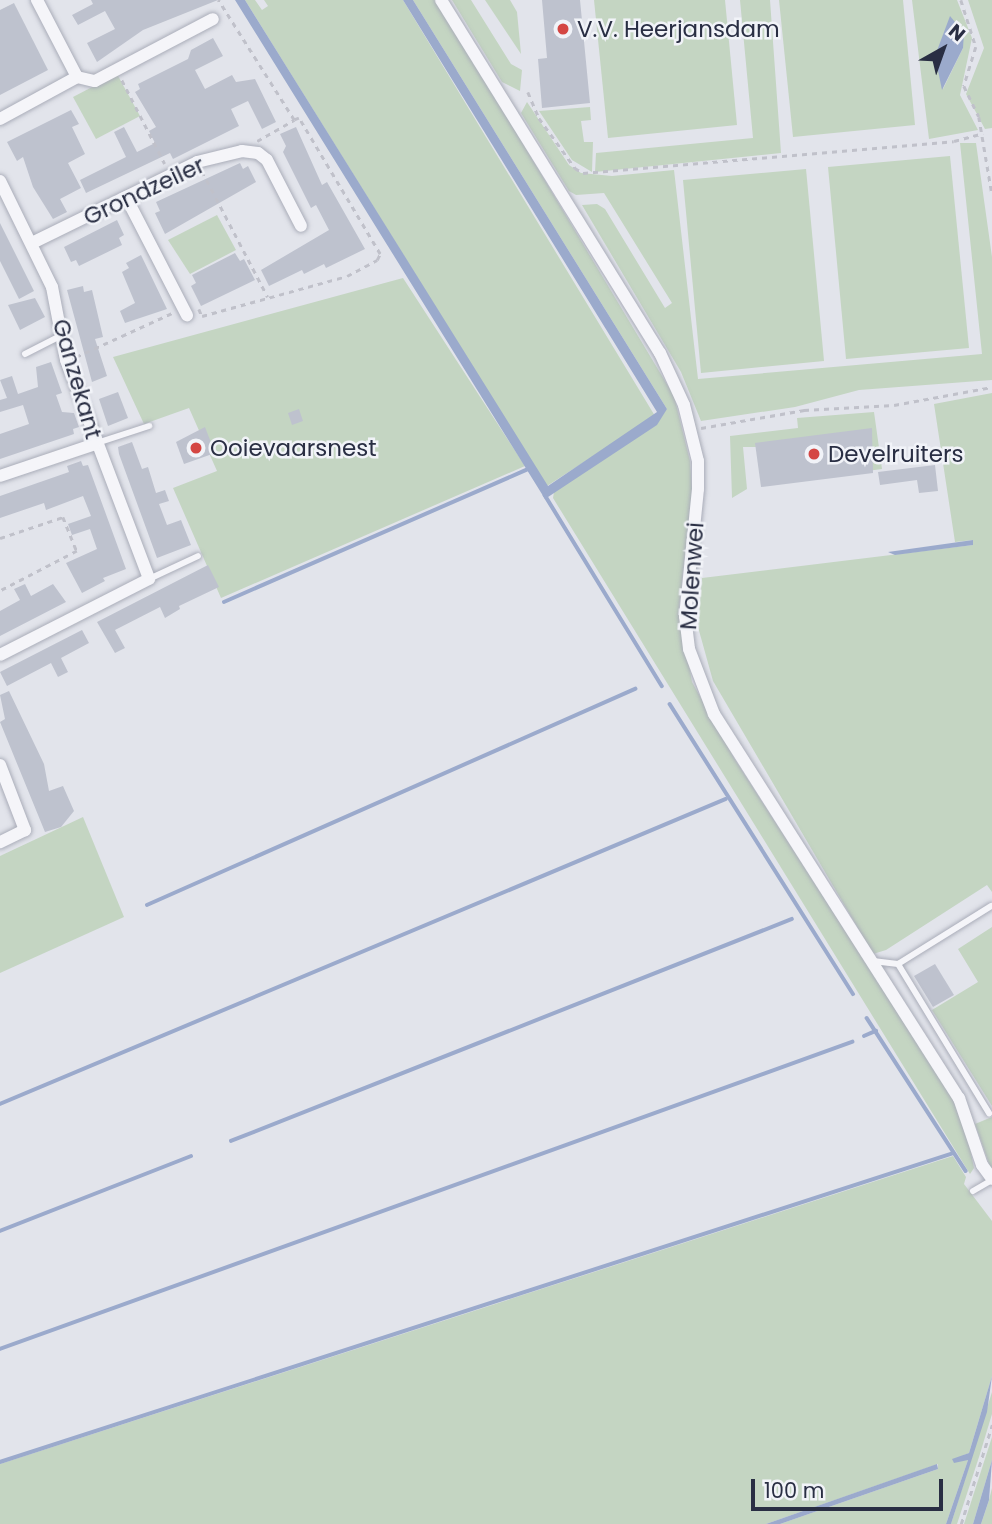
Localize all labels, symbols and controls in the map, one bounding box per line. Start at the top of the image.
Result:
north arrow [908,14,978,84]
place label: V.V. Heerjansdam [577,15,780,43]
text: N [943,18,971,47]
marker: V.V. Heerjansdam [555,21,571,37]
street label: Grondzeiler [79,151,209,231]
street label: Ganzekant [47,316,107,442]
place label: Ooievaarsnest [210,434,377,462]
marker: Ooievaarsnest [188,440,204,456]
place label: Develruiters [828,440,964,468]
marker: Develruiters [806,446,822,462]
street label: Molenwei [674,521,710,631]
scale bar [754,1464,946,1508]
text: 100 m [764,1476,824,1505]

